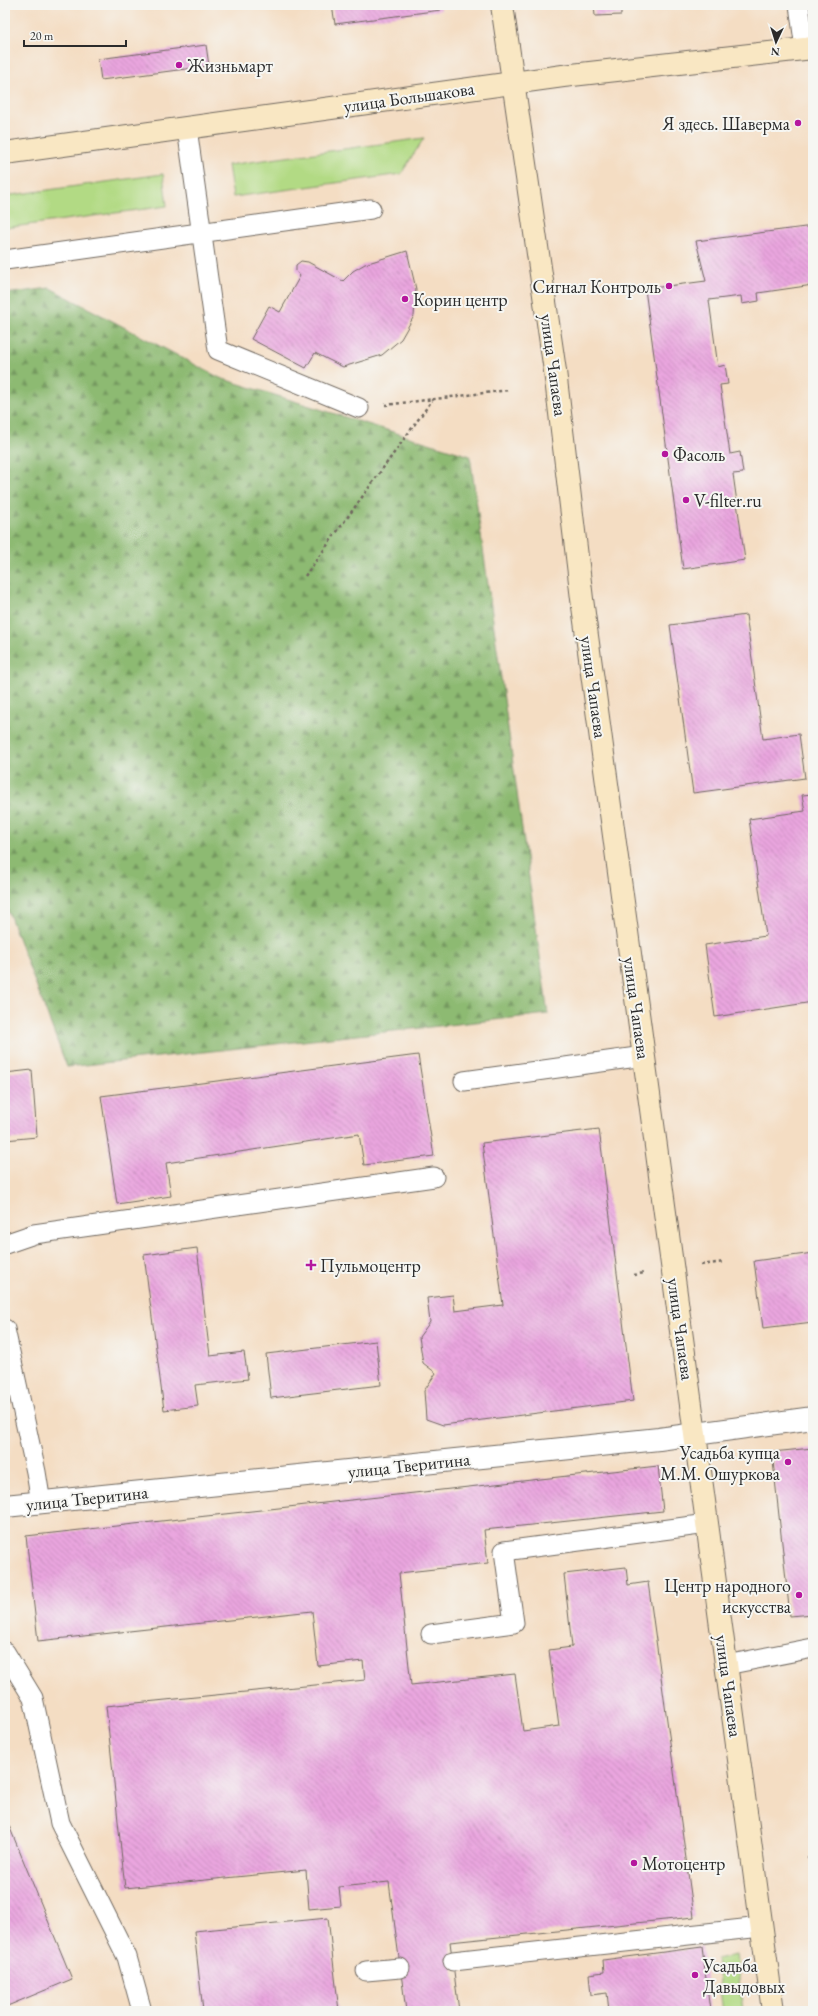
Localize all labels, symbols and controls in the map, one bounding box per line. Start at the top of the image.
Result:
scale bar [24,22,126,48]
north arrow [756,22,796,62]
text: 20 m [30,28,54,44]
text: N [770,45,780,59]
place label: Жизньмарт [186,54,273,77]
marker: Жизньмарт [174,60,184,70]
street label: улица Большакова [342,76,477,118]
place label: Я здесь. Шаверма [662,112,791,135]
marker: Я здесь. Шаверма [793,118,803,128]
place label: Сигнал Контроль [533,275,661,298]
marker: Сигнал Контроль [664,281,674,291]
place label: Корин центр [413,288,508,311]
marker: Корин центр [400,294,410,304]
street label: улица Чапаева [535,312,573,418]
place label: Фасоль [673,443,725,466]
marker: Фасоль [660,449,670,459]
place label: V-filter.ru [694,489,762,512]
marker: V-filter.ru [681,495,691,505]
street label: улица Чапаева [575,634,613,740]
street label: улица Чапаева [618,955,656,1061]
place label: Пульмоцентр [320,1254,421,1277]
marker: Пульмоцентр [305,1259,317,1271]
street label: улица Чапаева [662,1276,700,1382]
place label: Усадьба купца М.М. Ошуркова [660,1441,781,1485]
street label: улица Тверитина [347,1447,472,1483]
marker: Усадьба купца М.М. Ошуркова [783,1457,793,1467]
street label: улица Тверитина [25,1480,150,1516]
place label: Центр народного искусства [664,1574,792,1618]
marker: Центр народного искусства [794,1590,804,1600]
street label: улица Чапаева [710,1633,748,1739]
place label: Мотоцентр [642,1852,725,1875]
marker: Мотоцентр [629,1858,639,1868]
place label: Усадьба Давыдовых [702,1954,785,1998]
marker: Усадьба Давыдовых [690,1970,700,1980]

